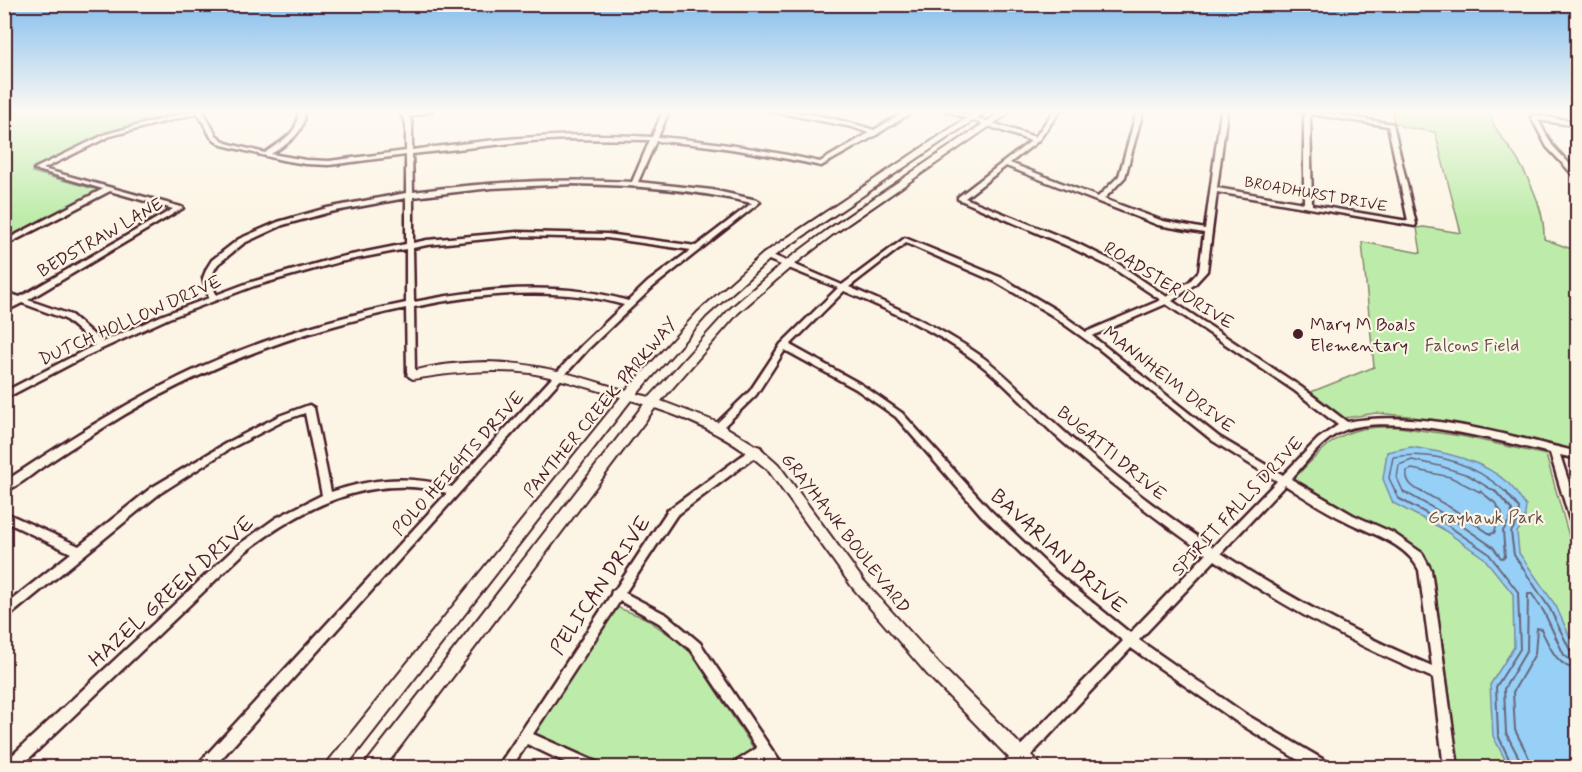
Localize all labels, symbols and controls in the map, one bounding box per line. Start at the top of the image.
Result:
street label: BROADHURST DRIVE [1243,173,1389,217]
street label: BEDSTRAW LANE [33,192,168,284]
street label: ROADSTER DRIVE [1099,236,1238,336]
street label: DUTCH HOLLOW DRIVE [35,270,226,372]
street label: PANTHER CREEK PARKWAY [518,312,683,503]
place label: Mary M Boals Elementary [1310,313,1415,358]
street label: MANNHEIM DRIVE [1098,321,1239,439]
marker: Mary M Boals Elementary [1291,327,1305,341]
park label: Falcons Field [1425,334,1519,358]
street label: POLO HEIGHTS DRIVE [387,386,530,541]
street label: BUGATTI DRIVE [1052,401,1171,507]
street label: SPIRIT FALLS DRIVE [1166,431,1309,582]
street label: GRAYHAWK BOULEVARD [775,449,915,619]
street label: BAVARIAN DRIVE [984,483,1133,621]
park label: Grayhawk Park [1428,506,1544,530]
street label: HAZEL GREEN DRIVE [83,510,261,674]
street label: PELICAN DRIVE [544,510,658,661]

